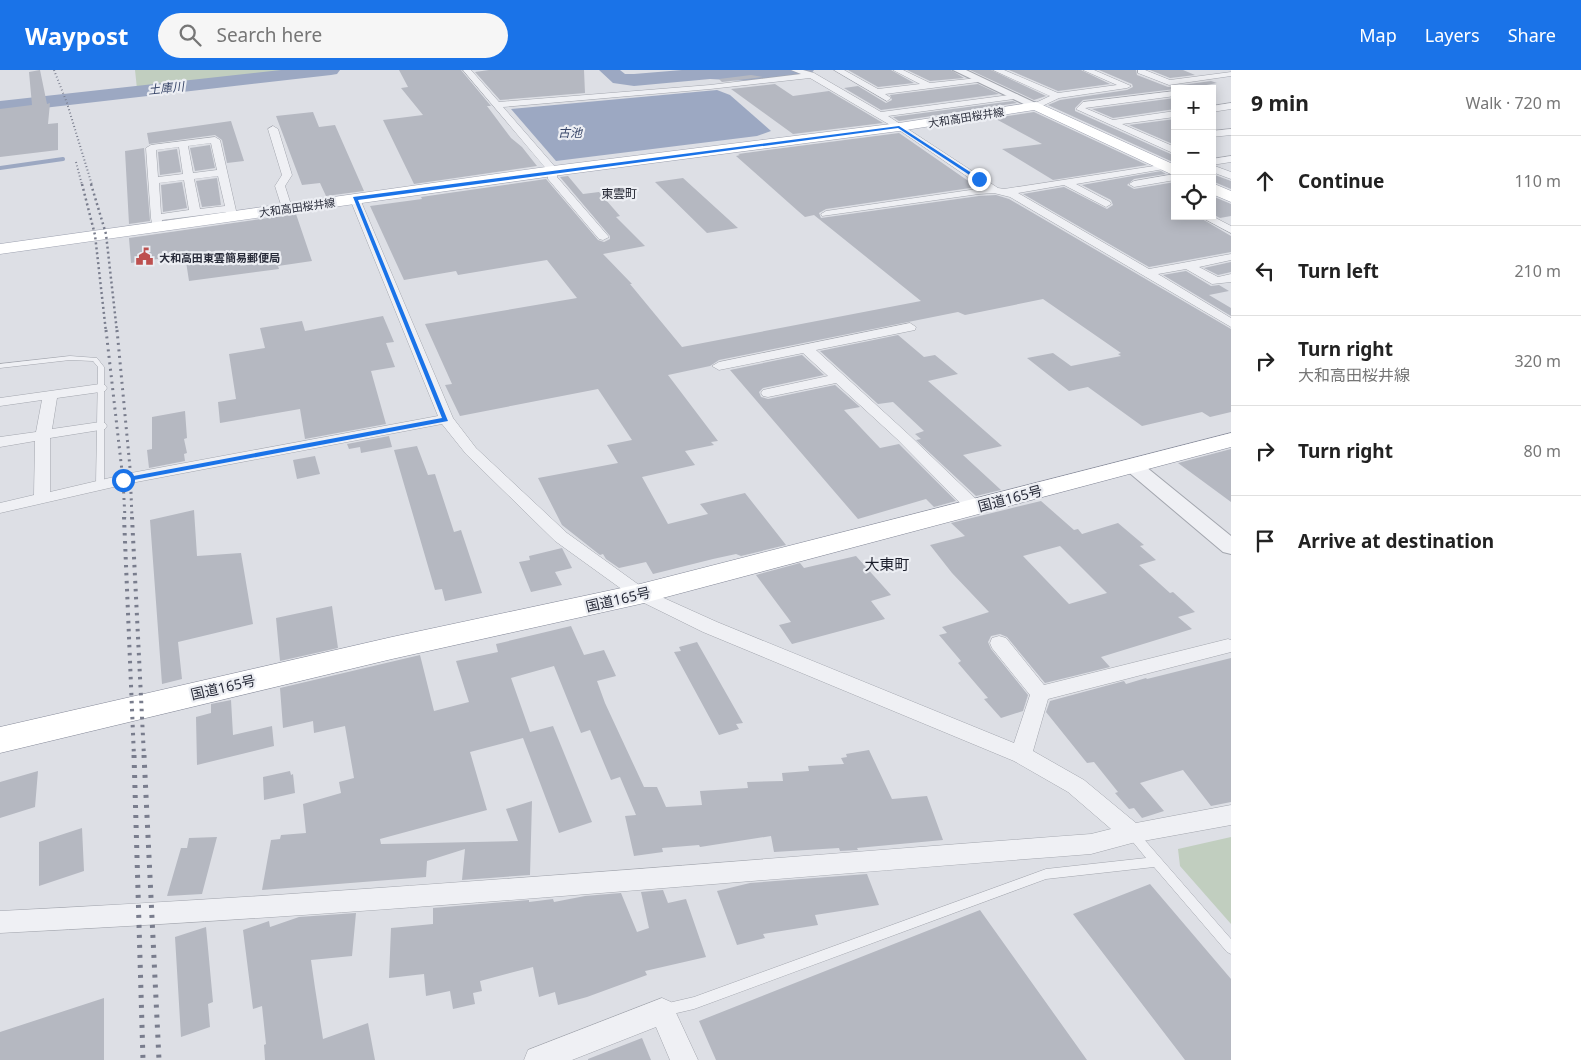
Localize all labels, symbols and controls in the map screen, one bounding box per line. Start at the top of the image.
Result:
search box [158,13,508,58]
text: Waypost [25,19,128,52]
icon: search [176,21,204,49]
text: Search here [216,22,322,48]
text: Map [1359,23,1397,47]
text: Layers [1425,23,1480,47]
text: Share [1508,23,1556,47]
water label: 土庫川 [147,77,187,98]
map controls [1171,85,1216,220]
button: + [1171,85,1216,130]
text: 9 min [1251,89,1309,117]
text: Walk · 720 m [1466,92,1561,114]
street label: 大和高田桜井線 [927,104,1005,130]
water label: 古池 [558,124,583,141]
button: − [1171,130,1216,175]
icon: ahead [1251,167,1279,195]
route end [968,168,991,191]
text: Continue [1298,168,1384,194]
text: 110 m [1514,170,1561,192]
button: locate [1171,175,1216,220]
district label: 東雲町 [601,185,637,202]
street label: 大和高田桜井線 [258,194,336,220]
public building icon: 大和高田東雲簡易郵便局 [135,247,155,267]
place label: 大和高田東雲簡易郵便局 [159,250,280,265]
icon: left [1251,257,1279,285]
text: Turn left [1298,258,1379,284]
text: 210 m [1514,260,1561,282]
text: Turn right [1298,336,1393,362]
icon: right [1251,347,1279,375]
text: 320 m [1514,350,1561,372]
text: 大和高田桜井線 [1298,364,1410,386]
icon: right [1251,437,1279,465]
text: Turn right [1298,438,1393,464]
text: 80 m [1524,440,1561,462]
route start [112,469,135,492]
street label: 国道165号 [976,480,1044,516]
icon: arrive [1251,527,1279,555]
text: Arrive at destination [1298,528,1494,554]
district label: 大東町 [864,554,910,574]
street label: 国道165号 [584,582,652,616]
street label: 国道165号 [189,670,257,704]

